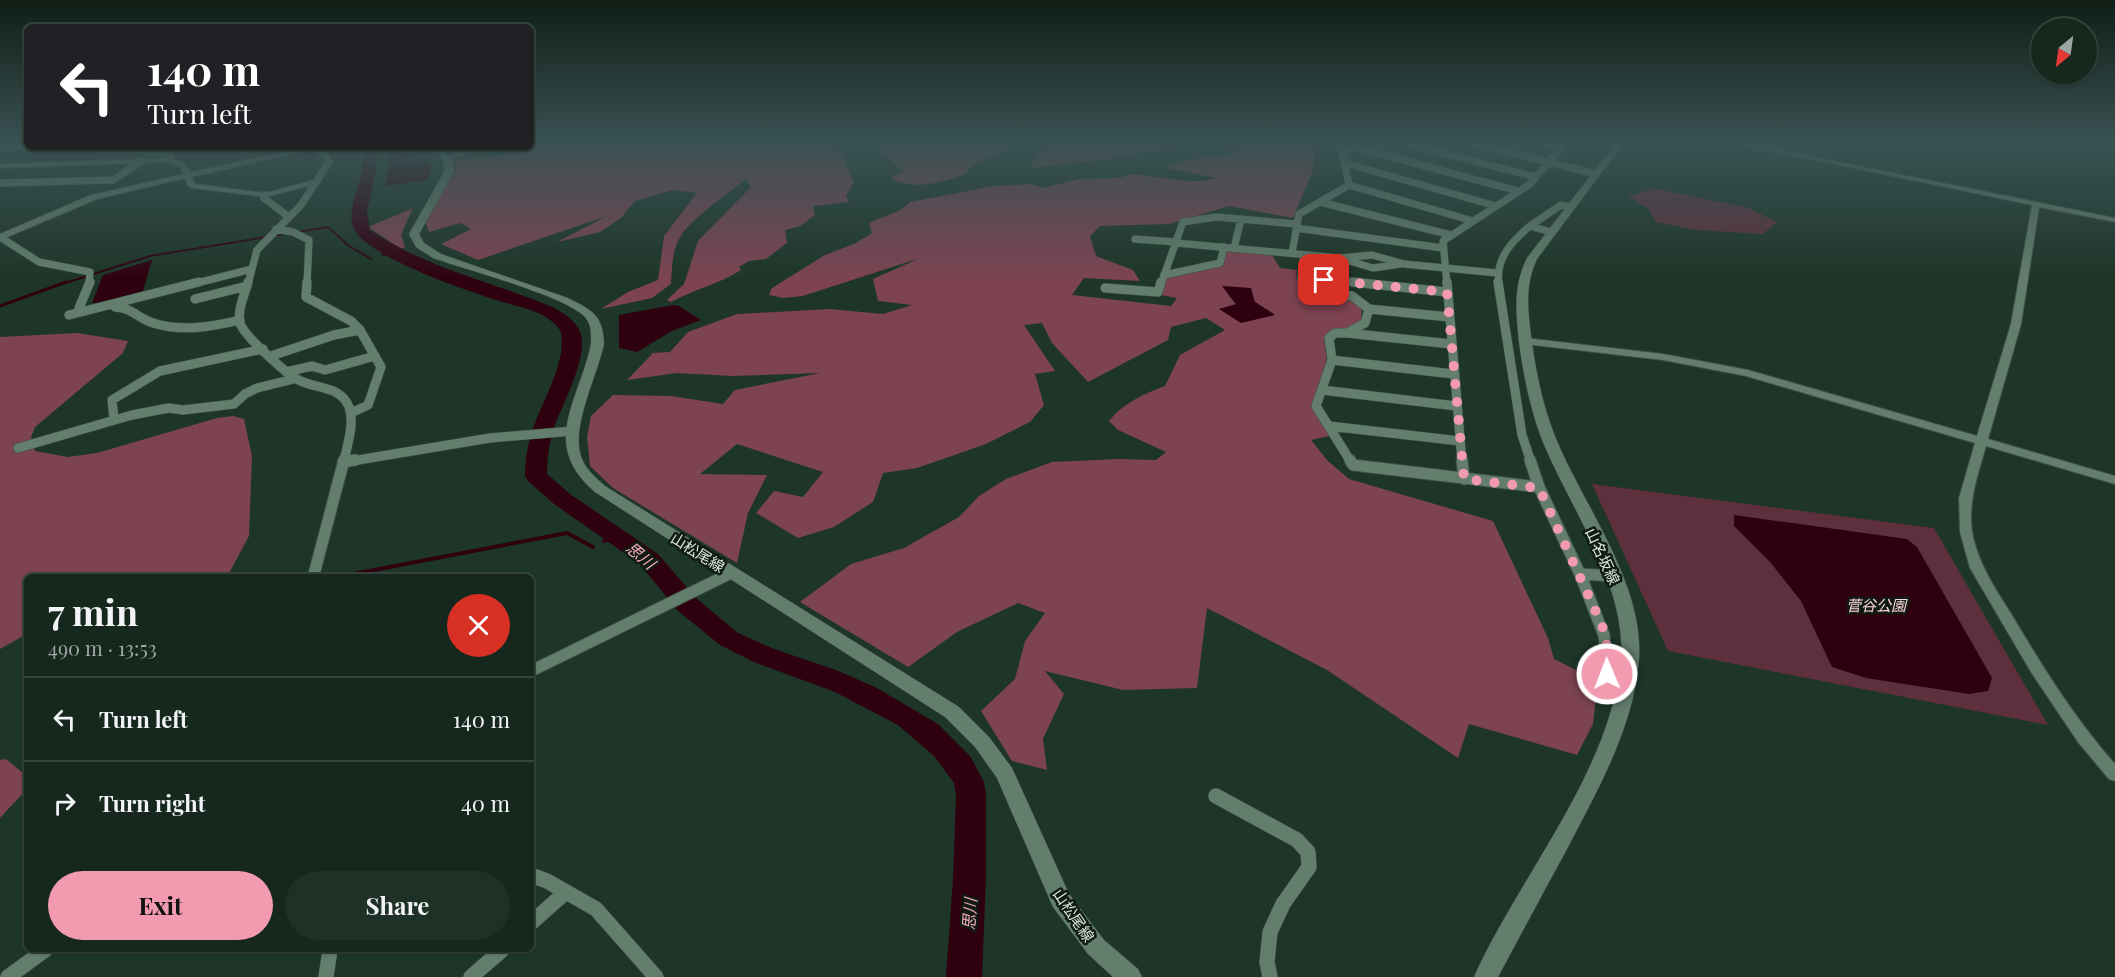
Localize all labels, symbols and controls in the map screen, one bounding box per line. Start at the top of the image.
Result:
north arrow [2031,18,2097,84]
map controls [2031,18,2097,84]
text: 140 m [147,41,260,97]
icon: left [48,48,126,126]
text: Turn left [147,95,251,131]
pin [1298,254,1349,305]
icon: arrive [1307,263,1340,296]
street label: 山名坂線 [1581,525,1625,587]
street label: 山松尾線 [667,528,729,576]
water label: 思川 [622,537,662,575]
text: 7 min [48,587,138,635]
button: close [447,594,510,657]
park label: 菅谷公園 [1846,595,1908,615]
text: 490 m · 13:53 [48,634,157,661]
position arrow [1575,642,1639,706]
icon: left [48,703,81,736]
text: Turn left [99,704,188,734]
text: 140 m [453,704,510,734]
icon: right [48,787,81,820]
text: Turn right [99,788,205,818]
text: 40 m [461,788,510,818]
button: Exit [48,871,273,940]
button: Share [285,871,510,940]
street label: 山松尾線 [1049,885,1099,945]
water label: 思川 [957,895,981,931]

